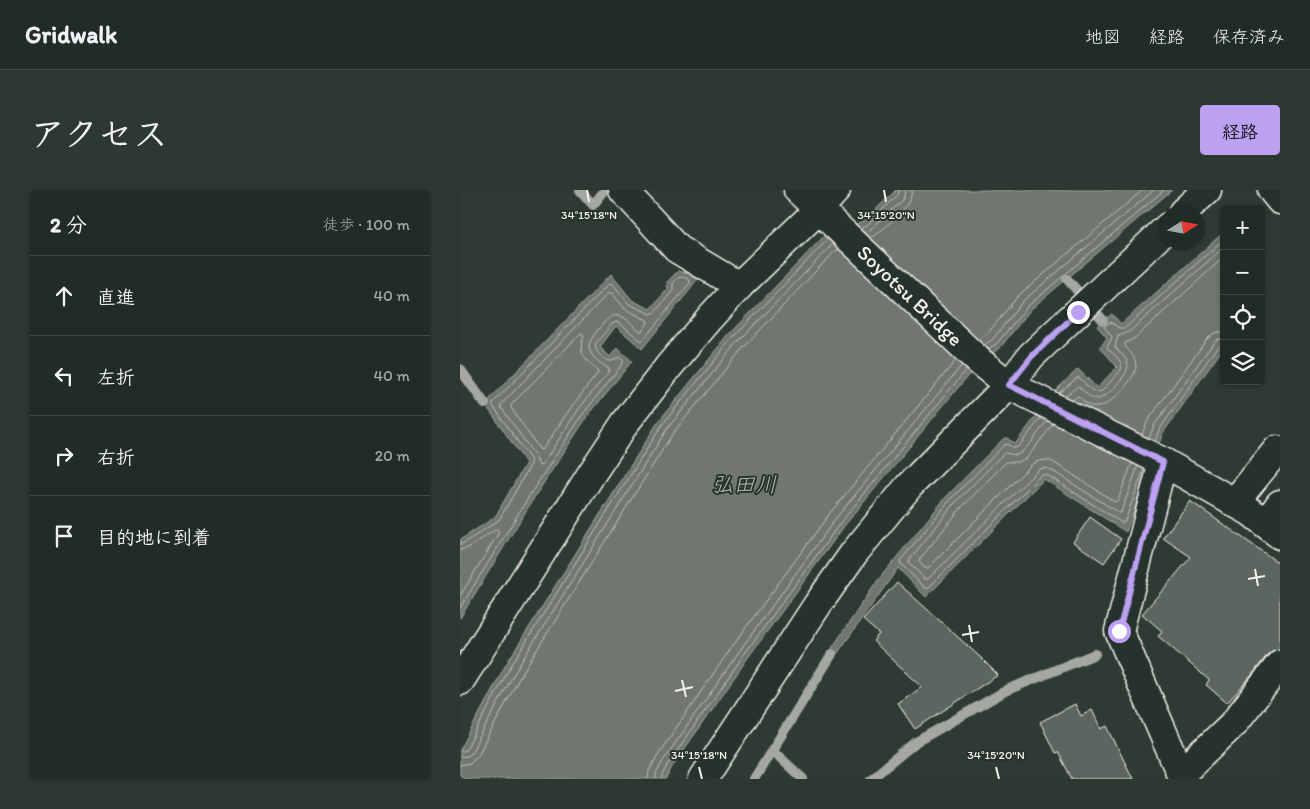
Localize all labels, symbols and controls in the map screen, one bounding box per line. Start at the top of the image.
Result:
text: Gridwalk [25,20,117,49]
text: 地図 [1085,26,1121,48]
text: 経路 [1149,26,1185,48]
text: 保存済み [1213,26,1285,48]
button: 経路 [1200,105,1280,155]
text: アクセス [30,113,168,155]
north arrow [1160,205,1205,250]
map controls [1220,205,1265,385]
button: + [1220,205,1265,250]
text: 34°15'18"N [561,208,617,222]
text: 34°15'20"N [857,208,915,222]
text: 2 分 [50,212,87,237]
text: 徒歩 · 100 m [323,215,410,234]
street label: Soyotsu Bridge [852,240,968,351]
button: − [1220,250,1265,295]
icon: ahead [50,282,78,310]
text: 直進 [97,286,135,309]
text: 40 m [373,286,410,305]
button: locate [1220,295,1265,340]
route end [1067,301,1090,324]
button: layers [1220,340,1265,385]
icon: left [50,362,78,390]
text: 左折 [97,366,135,389]
text: 40 m [373,366,410,385]
icon: right [50,442,78,470]
text: 右折 [97,446,135,469]
text: 20 m [375,446,410,465]
water label: 弘田川 [711,471,777,498]
icon: arrive [50,522,78,550]
text: 目的地に到着 [97,526,211,549]
route start [1108,620,1131,643]
text: 34°15'18"N [671,748,727,762]
text: 34°15'20"N [967,748,1025,762]

